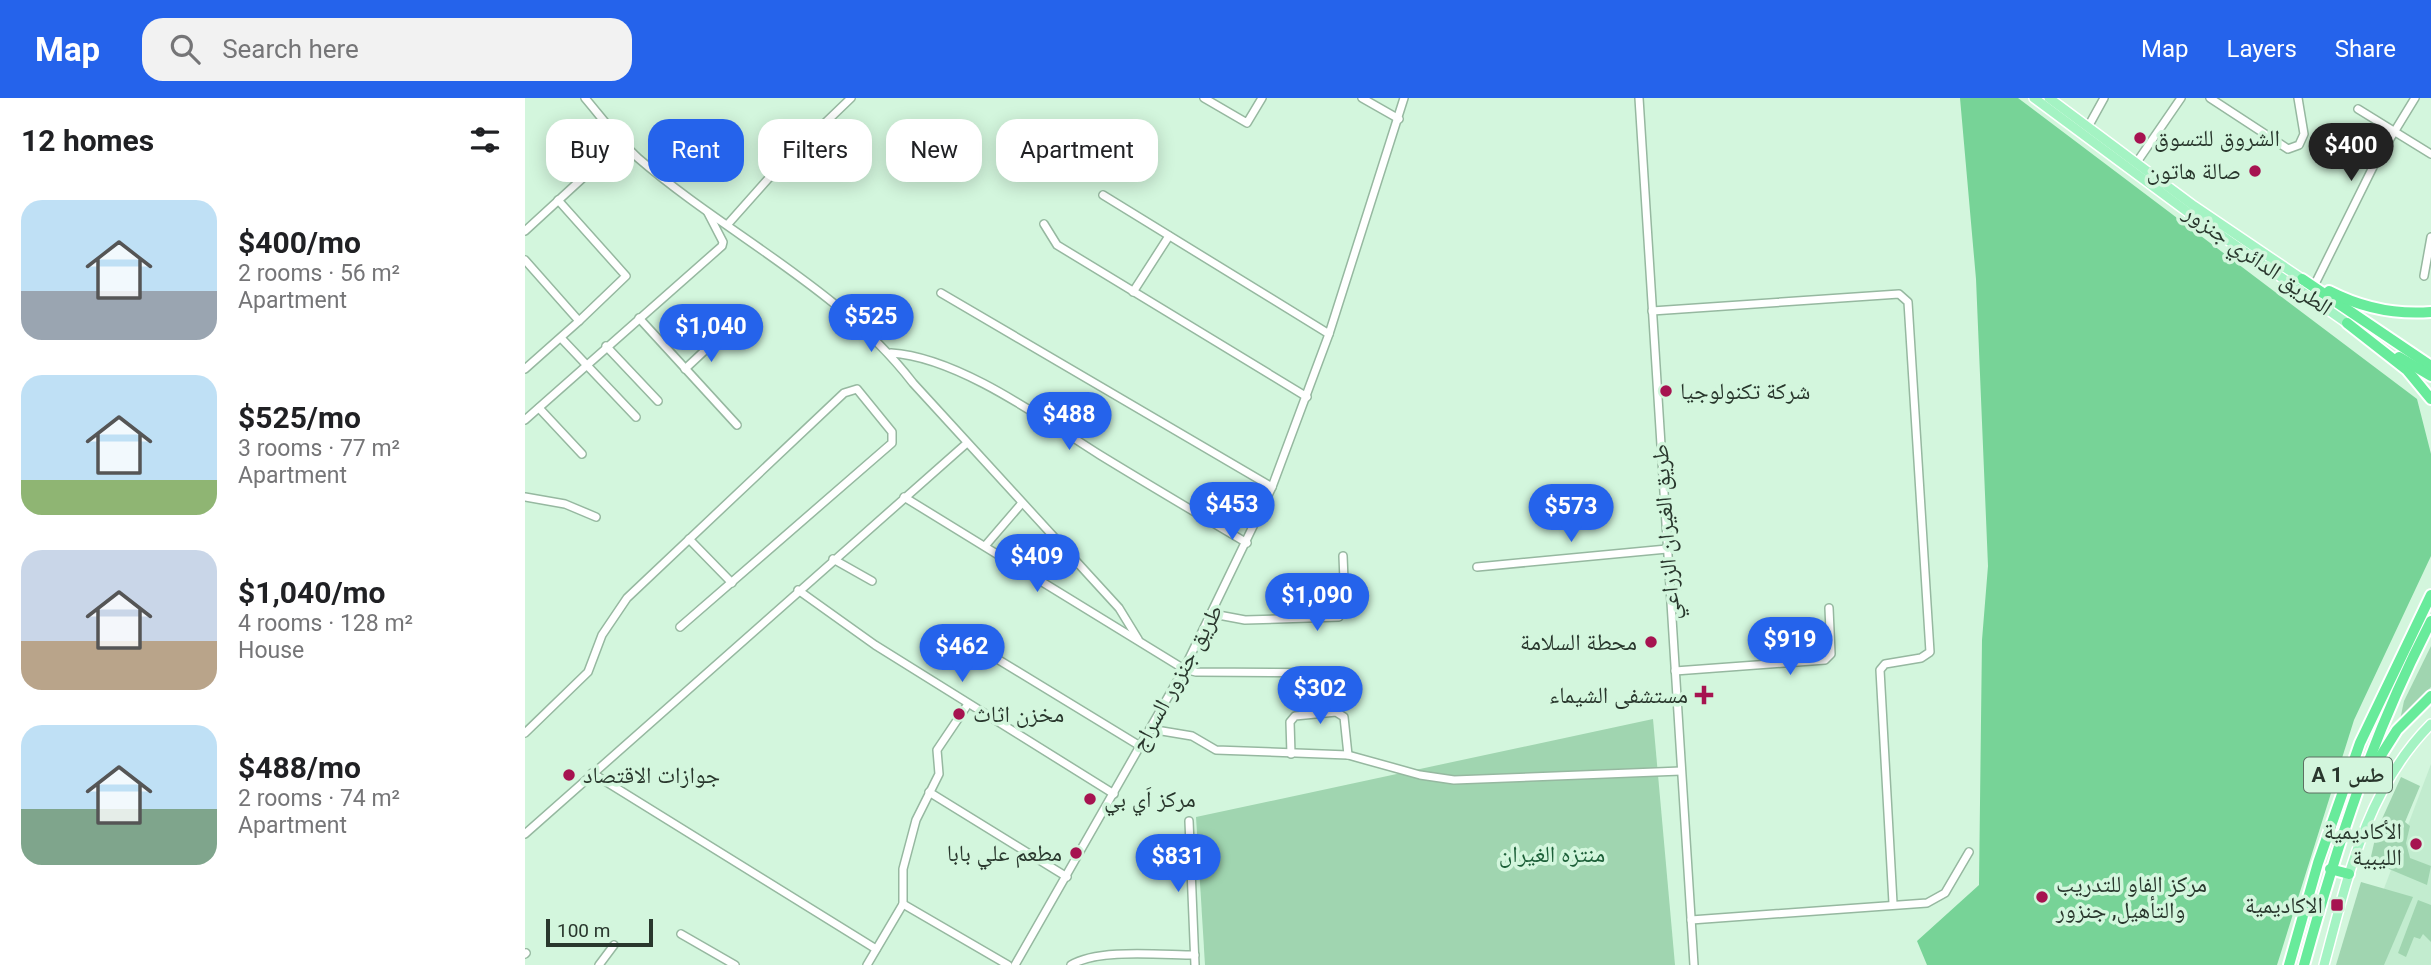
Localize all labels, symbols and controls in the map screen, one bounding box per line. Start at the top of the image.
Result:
search box [142,18,632,81]
text: Map [35,30,100,69]
icon: search [166,30,204,68]
text: Search here [222,34,359,64]
text: Map [2141,35,2189,63]
text: Layers [2227,35,2297,63]
text: Share [2335,35,2396,63]
chip: Buy [546,119,634,182]
chip: Rent [648,119,744,182]
chip: Filters [758,119,872,182]
chip: New [886,119,982,182]
chip: Apartment [996,119,1158,182]
icon: filters [466,121,504,159]
text: 12 homes [21,123,154,158]
pin: $400 [2310,123,2392,183]
place label: الشروق للتسوق [2154,125,2280,152]
marker: الشروق للتسوق [2132,130,2148,146]
text: $400 [2325,132,2377,159]
place label: صالة هاتون [2146,158,2241,185]
marker: صالة هاتون [2247,163,2263,179]
street label: الطريق الدائري جنزور [2175,198,2337,325]
text: $400/mo [238,225,361,260]
icon: home [77,228,161,312]
text: 2 rooms · 56 m² [238,260,400,287]
text: Apartment [238,287,347,314]
pin: $525 [830,294,912,354]
text: $525 [845,303,897,330]
pin: $1,040 [654,304,768,364]
text: $1,040 [675,313,747,340]
place label: شركة تكنولوجيا [1680,378,1810,405]
marker: شركة تكنولوجيا [1658,383,1674,399]
pin: $488 [1028,392,1110,452]
text: $525/mo [238,400,361,435]
text: $488 [1043,401,1095,428]
icon: home [77,403,161,487]
text: 3 rooms · 77 m² [238,435,400,462]
street label: طريق الغيران الزراعي [1646,443,1690,621]
text: Apartment [238,462,347,489]
pin: $453 [1191,482,1273,542]
pin: $573 [1530,484,1612,544]
text: $453 [1206,491,1258,518]
text: $573 [1545,493,1597,520]
pin: $409 [996,534,1078,594]
text: $409 [1011,543,1063,570]
pin: $1,090 [1260,574,1374,633]
text: $1,040/mo [238,575,386,610]
icon: home [77,578,161,662]
text: $1,090 [1281,582,1353,609]
street label: طريق جنزور السراج [1125,600,1229,757]
text: 4 rooms · 128 m² [238,610,413,637]
pin: $919 [1749,618,1831,677]
pin: $462 [921,624,1003,684]
text: $919 [1764,626,1816,653]
place label: محطة السلامة [1520,629,1637,656]
text: $462 [936,633,988,660]
marker: محطة السلامة [1643,634,1659,650]
text: House [238,637,304,664]
pin: $302 [1279,666,1361,726]
text: $302 [1294,675,1346,702]
place label: مستشفى الشيماء [1549,682,1688,709]
marker: مستشفى الشيماء [1694,685,1714,705]
place label: مخزن اثاث [973,701,1064,728]
marker: مخزن اثاث [951,706,967,722]
text: $488/mo [238,750,361,785]
icon: home [77,753,161,837]
road number: A 1 طس [2304,758,2392,792]
place label: جوازات الاقتصاد [583,762,720,789]
marker: جوازات الاقتصاد [561,767,577,783]
text: 2 rooms · 74 m² [238,785,400,812]
place label: مركز اَي بي [1104,786,1196,817]
marker: مركز اَي بي [1082,791,1098,807]
text: Apartment [238,812,347,839]
place label: الأكاديمية الليبية [2324,818,2402,871]
pin: $831 [1137,834,1219,894]
marker: الأكاديمية الليبية [2408,836,2424,852]
place label: مطعم علي بابا [947,840,1062,871]
park label: منتزه الغيران [1499,841,1605,868]
text: $831 [1152,843,1204,870]
marker: مطعم علي بابا [1068,845,1084,861]
place label: مركز الفاو للتدريب والتأهيل, جنزور [2055,871,2207,924]
marker: مركز الفاو للتدريب والتأهيل, جنزور [2034,889,2050,905]
place label: الاكاديمية [2245,892,2323,919]
marker: الاكاديمية [2329,897,2345,913]
scale bar [546,916,653,948]
text: 100 m [557,919,610,942]

